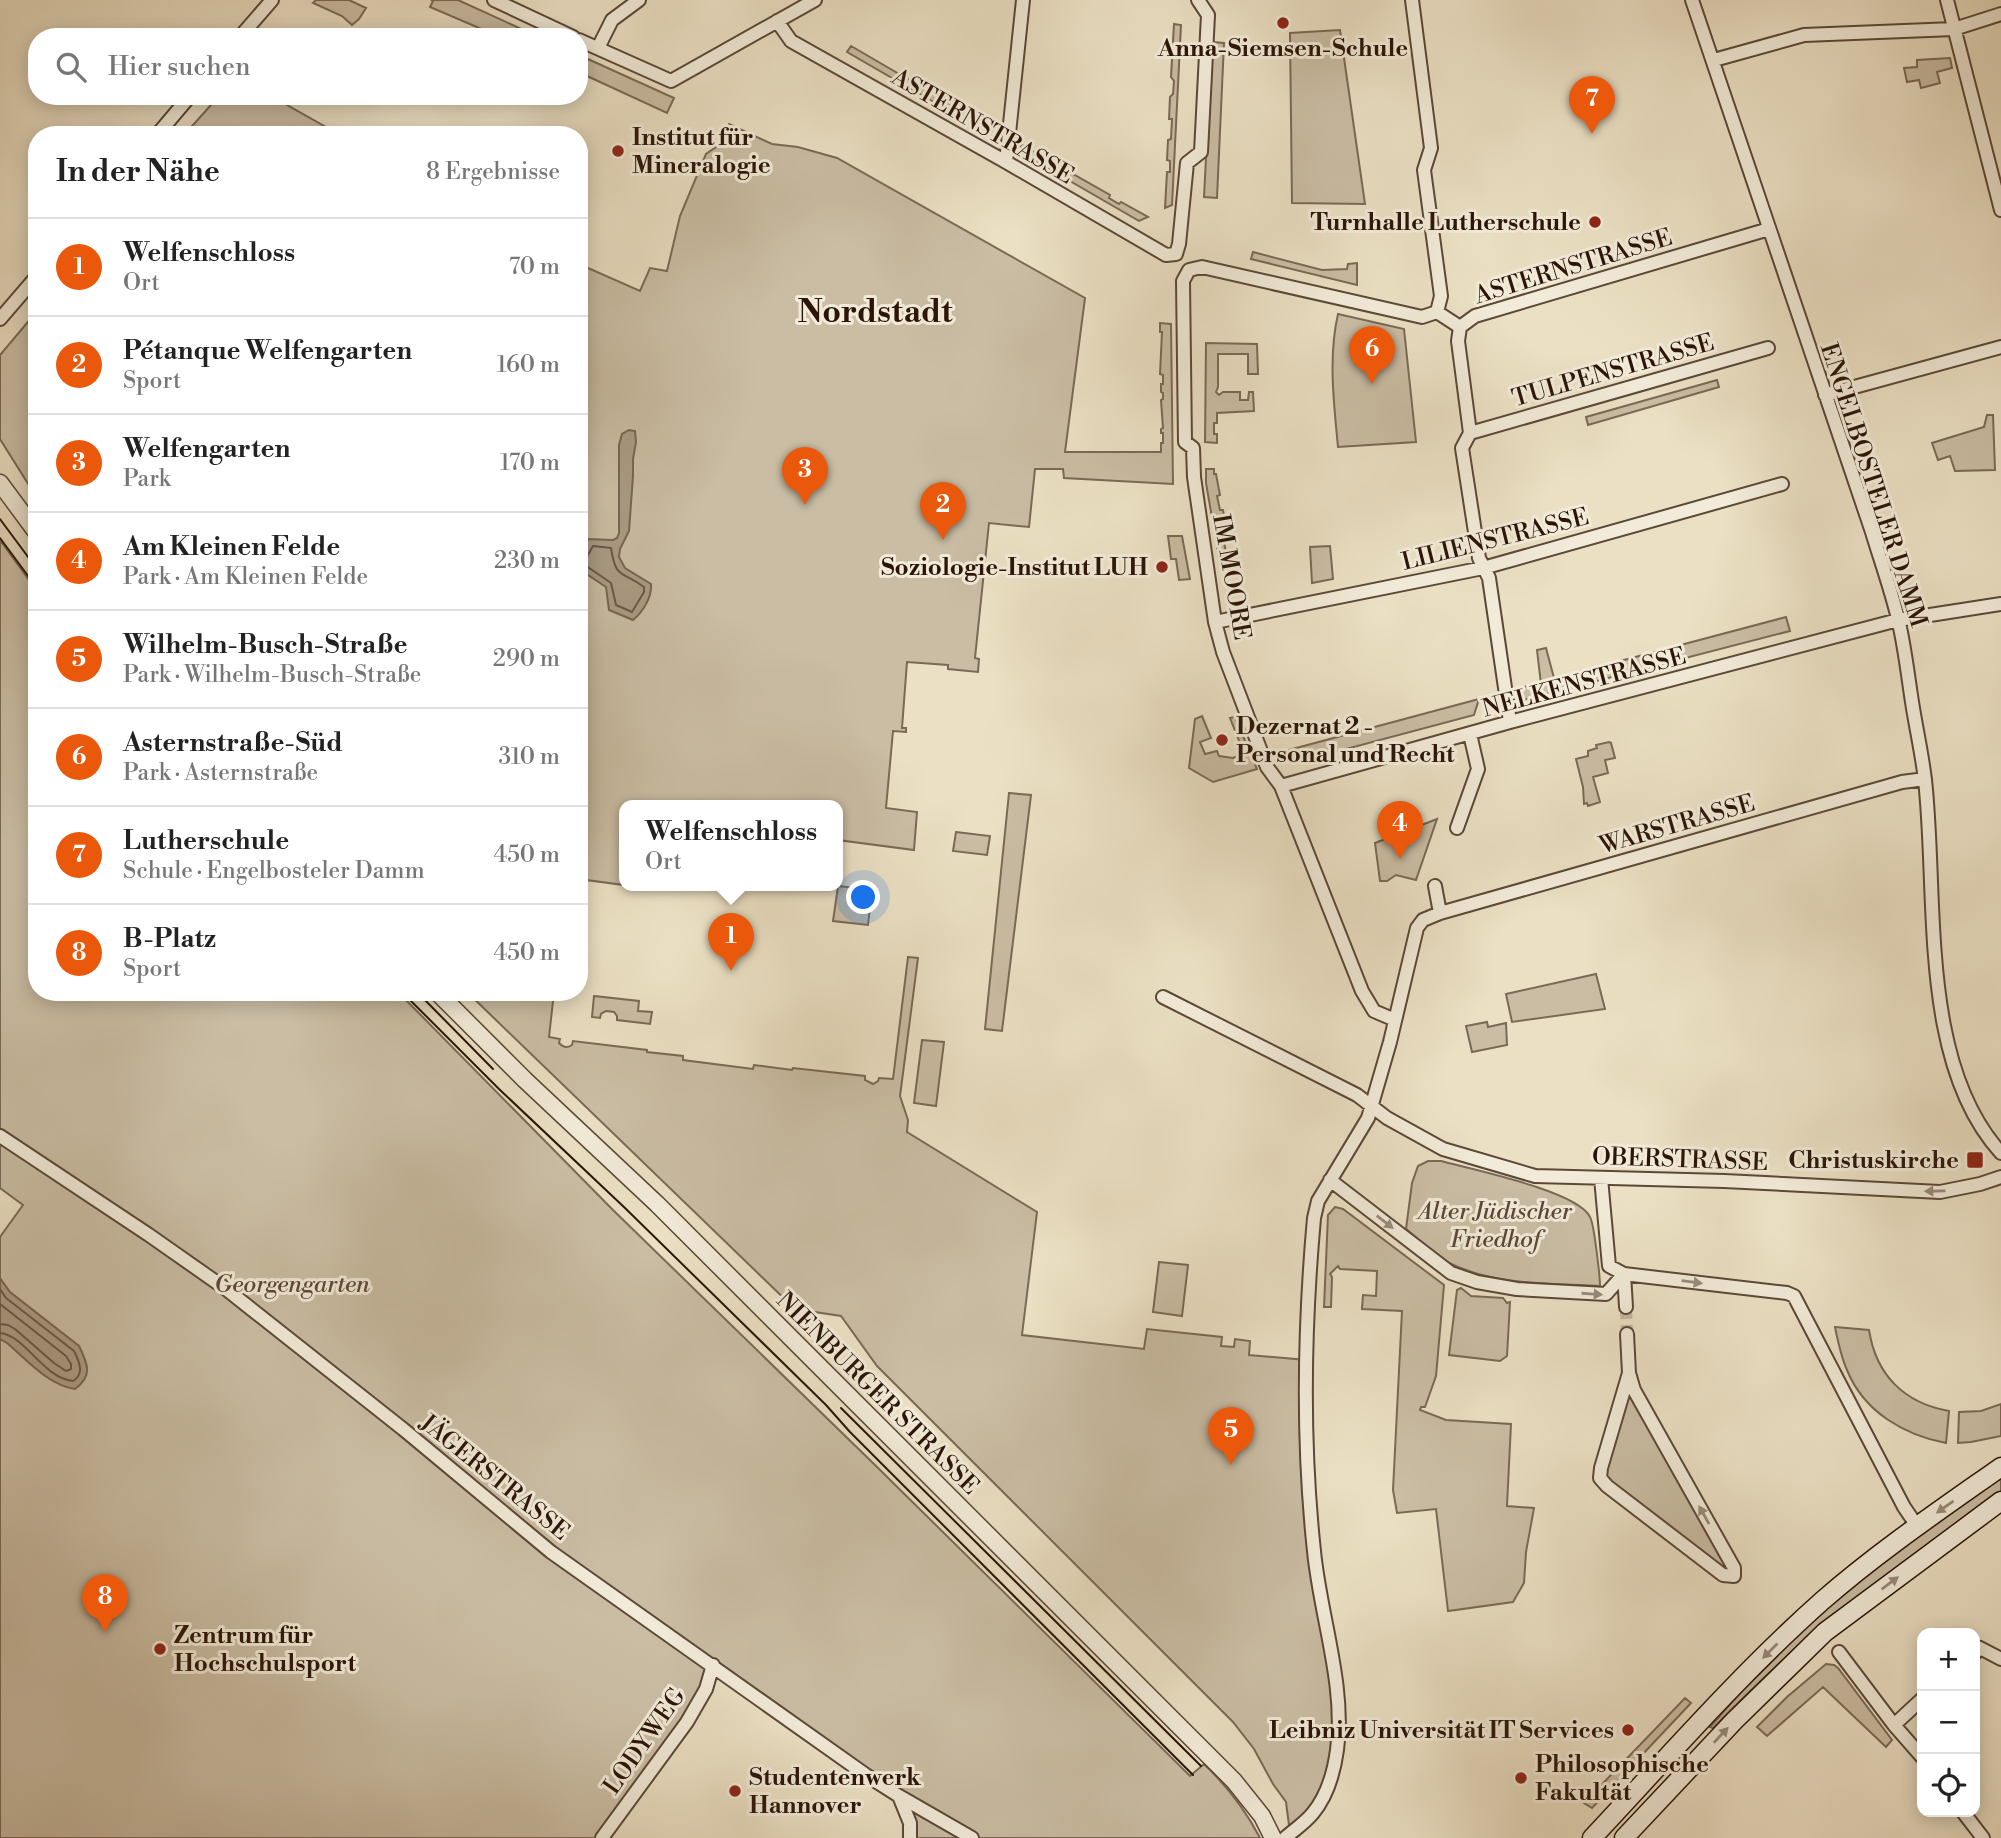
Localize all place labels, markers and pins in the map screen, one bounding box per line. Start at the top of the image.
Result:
marker: Anna-Siemsen-Schule [1275,15,1291,31]
place label: Anna-Siemsen-Schule [1157,34,1408,64]
pin: 7 [1569,76,1615,134]
place label: Institut für Mineralogie [632,123,771,181]
marker: Institut für Mineralogie [610,143,626,159]
place label: Turnhalle Lutherschule [1311,208,1581,238]
marker: Turnhalle Lutherschule [1587,214,1603,230]
pin: 6 [1349,326,1395,384]
pin: 3 [782,447,828,505]
pin: 2 [920,482,966,540]
place label: Soziologie-Institut LUH [881,553,1148,583]
marker: Soziologie-Institut LUH [1154,559,1170,575]
place label: Dezernat 2 - Personal und Recht [1236,712,1455,770]
marker: Dezernat 2 - Personal und Recht [1214,732,1230,748]
pin: 4 [1377,801,1423,859]
pin: 1 [708,913,754,971]
place label: Christuskirche [1788,1146,1959,1176]
marker: Christuskirche [1965,1150,1985,1170]
pin: 5 [1208,1407,1254,1465]
pin: 8 [82,1574,128,1632]
place label: Zentrum für Hochschulsport [174,1621,357,1679]
marker: Zentrum für Hochschulsport [152,1641,168,1657]
place label: Leibniz Universität IT Services [1269,1716,1614,1746]
marker: Leibniz Universität IT Services [1620,1722,1636,1738]
place label: Philosophische Fakultät [1535,1750,1709,1808]
place label: Studentenwerk Hannover [749,1763,922,1821]
marker: Philosophische Fakultät [1513,1770,1529,1786]
marker: Studentenwerk Hannover [727,1783,743,1799]

